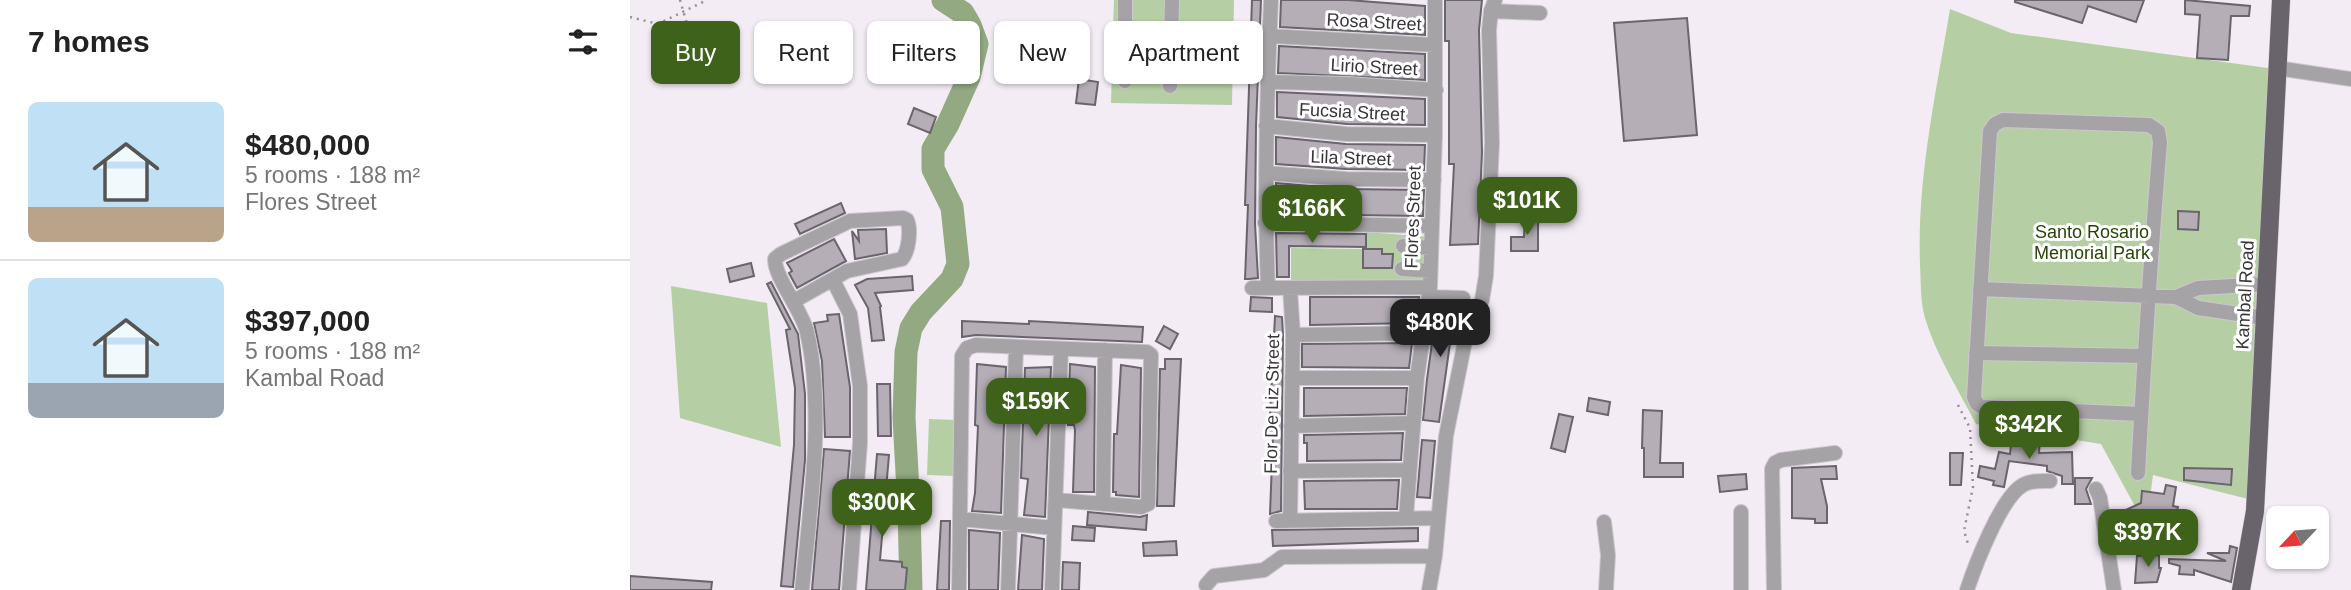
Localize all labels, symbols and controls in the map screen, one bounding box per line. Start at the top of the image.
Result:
street label: Rosa Street [1326,10,1422,34]
chip: Buy [651,21,740,84]
chip: Rent [754,21,853,84]
chip: Filters [867,21,980,84]
chip: New [994,21,1090,84]
chip: Apartment [1104,21,1263,84]
icon: filters [564,23,602,61]
text: 7 homes [28,25,150,58]
street label: Lirio Street [1330,55,1418,79]
street label: Fucsia Street [1299,99,1405,125]
text: $480,000 [245,128,370,161]
icon: home [84,130,168,214]
street label: Lila Street [1310,147,1392,169]
text: 5 rooms · 188 m² [245,162,420,188]
street label: Flores Street [1401,165,1425,269]
pin: $101K [1478,177,1576,237]
pin: $166K [1263,186,1361,245]
text: $101K [1493,187,1561,213]
text: Flores Street [245,189,377,215]
text: $166K [1278,195,1346,221]
park label: Santo Rosario Memorial Park [2034,222,2151,263]
street label: Kambal Road [2232,240,2258,350]
pin: $480K [1391,300,1489,359]
text: $397,000 [245,304,370,337]
icon: home [84,306,168,390]
text: $480K [1406,309,1474,335]
street label: Flor De Liz Street [1261,334,1283,474]
text: 5 rooms · 188 m² [245,338,420,364]
text: Kambal Road [245,365,384,391]
pin: $159K [987,378,1085,438]
text: $159K [1002,388,1070,414]
pin: $342K [1980,402,2078,461]
text: $342K [1995,411,2063,437]
pin: $300K [833,480,931,539]
text: $300K [848,489,916,515]
north arrow [2266,506,2329,569]
map controls [2266,506,2329,569]
pin: $397K [2099,510,2197,569]
text: $397K [2114,519,2182,545]

